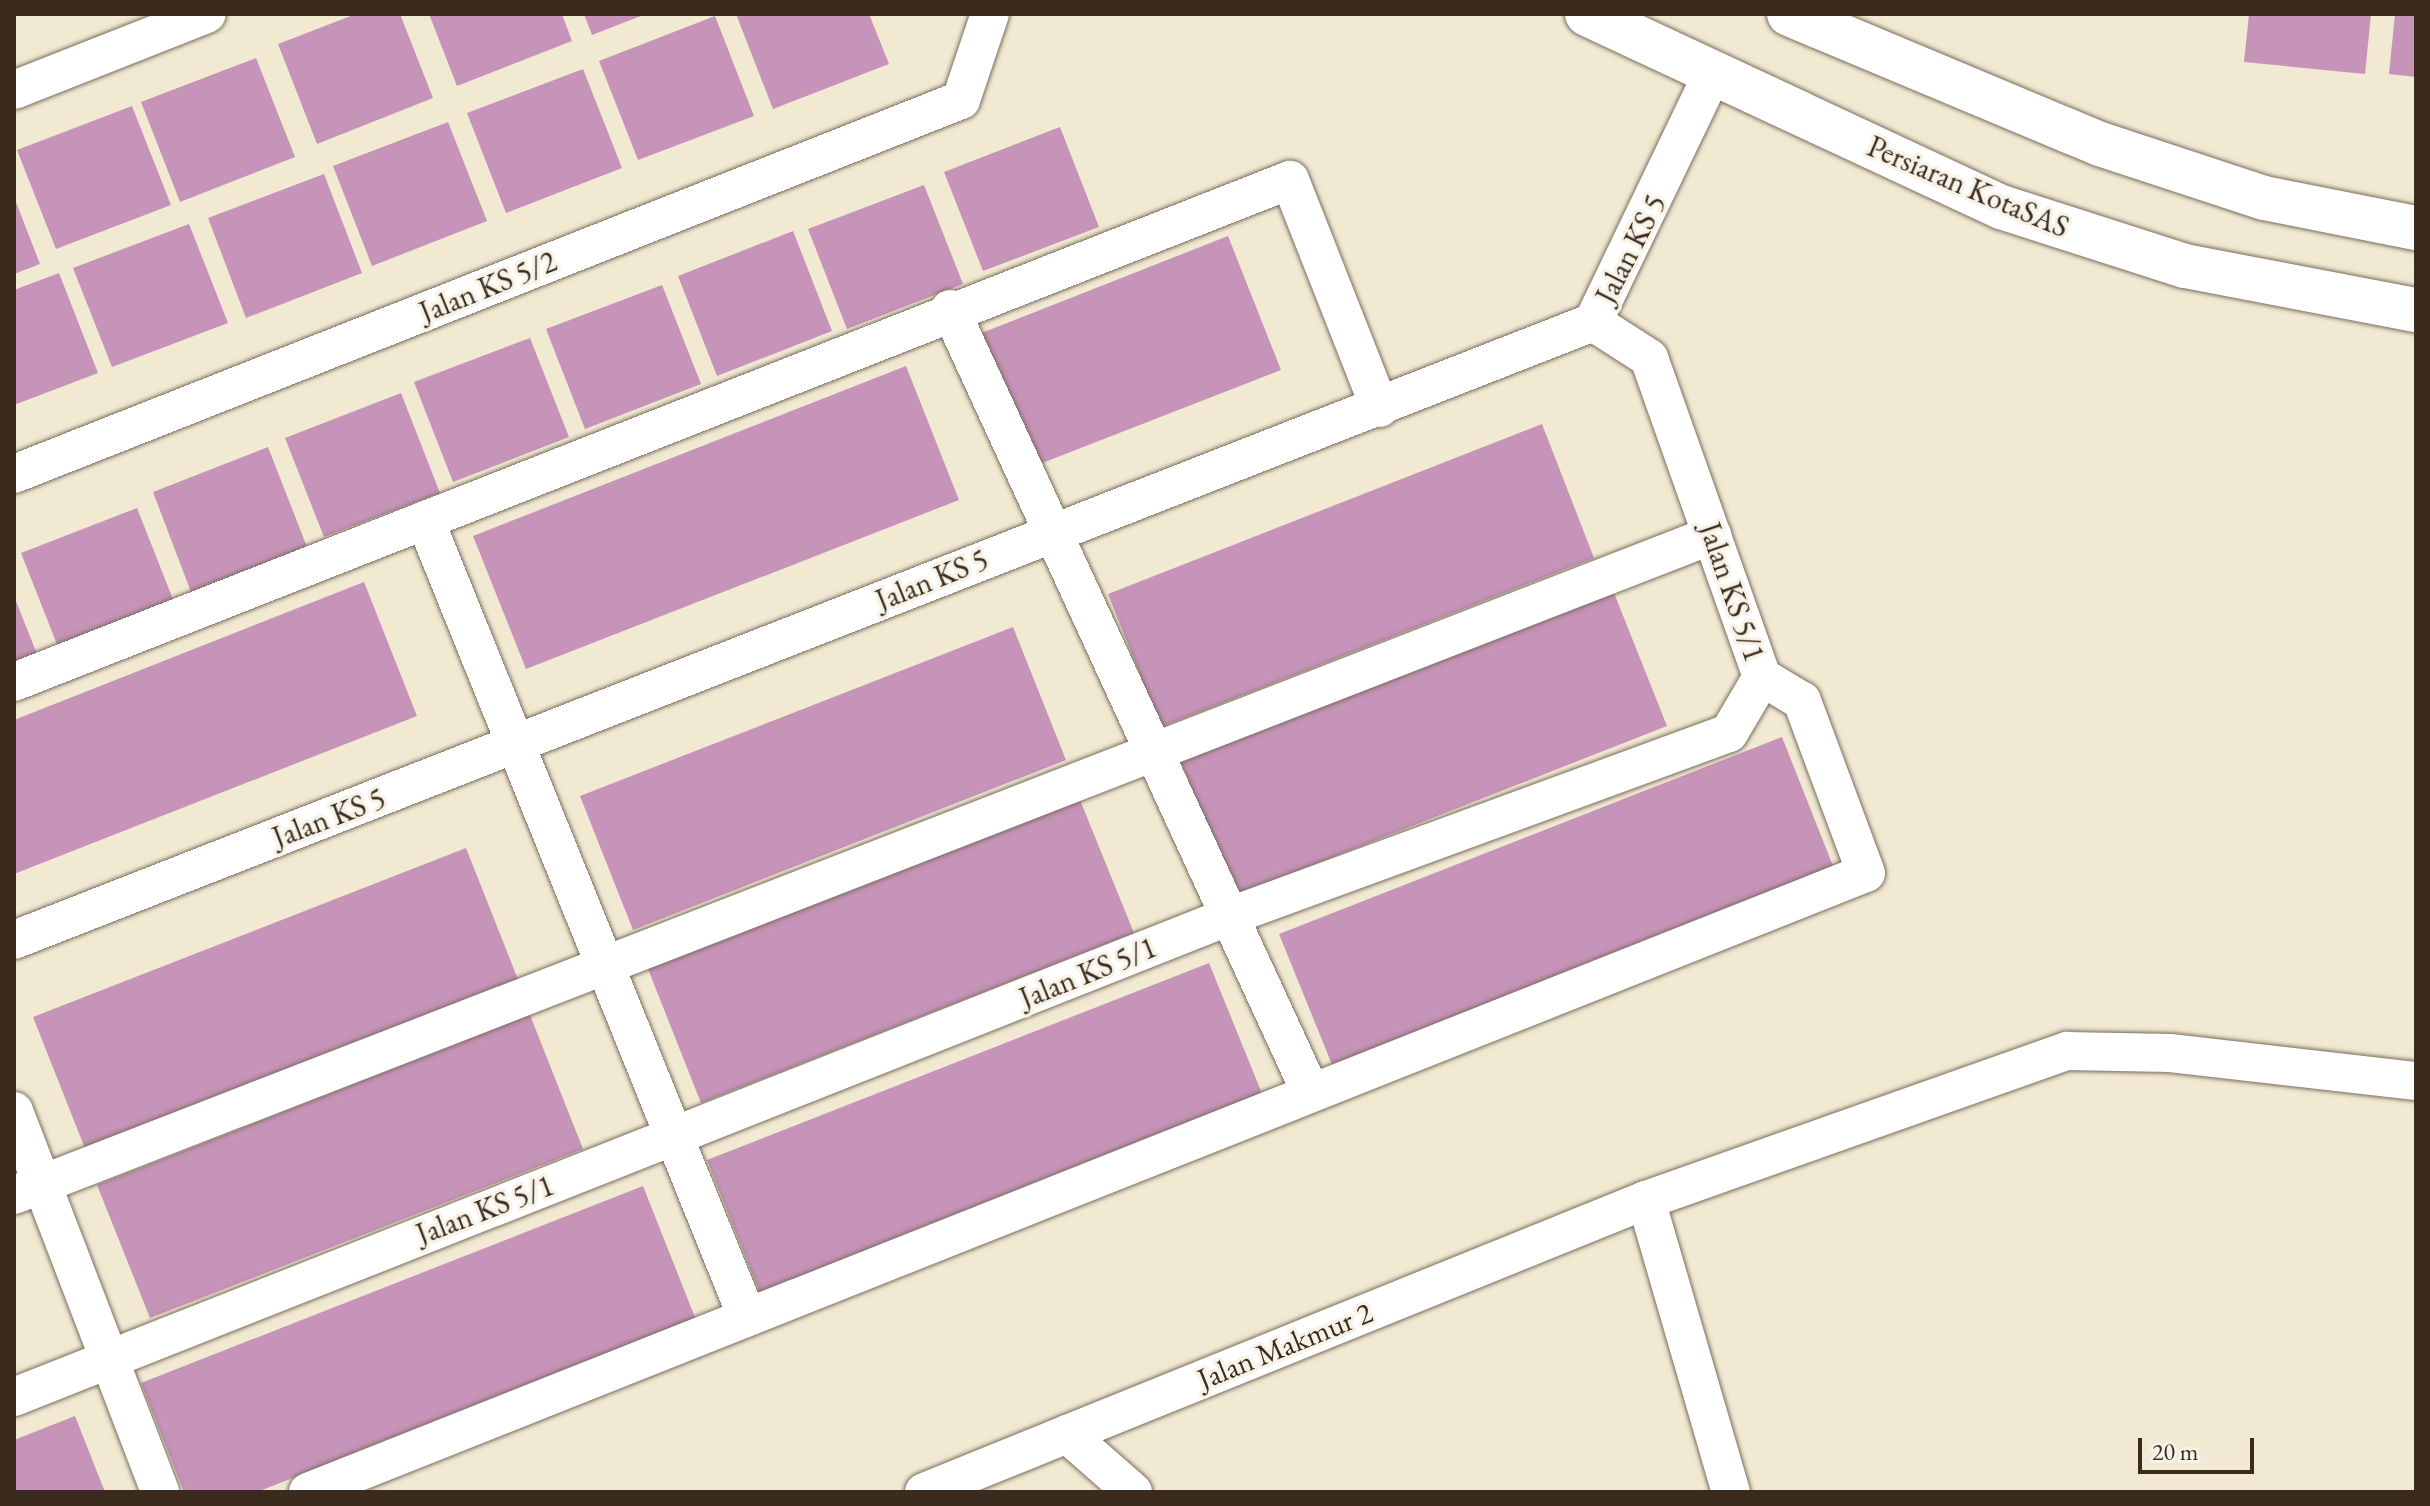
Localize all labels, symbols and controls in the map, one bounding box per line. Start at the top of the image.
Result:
street label: Persiaran KotaSAS [1862,128,2074,246]
street label: Jalan KS 5 [1588,188,1674,310]
street label: Jalan KS 5/2 [414,243,562,331]
street label: Jalan KS 5/1 [1691,518,1773,666]
street label: Jalan KS 5 [871,541,993,619]
street label: Jalan KS 5 [267,780,391,856]
street label: Jalan KS 5/1 [1014,929,1162,1017]
street label: Jalan KS 5/1 [411,1167,559,1253]
street label: Jalan Makmur 2 [1192,1295,1378,1397]
scale bar [2142,1422,2258,1472]
text: 20 m [2152,1436,2199,1467]

